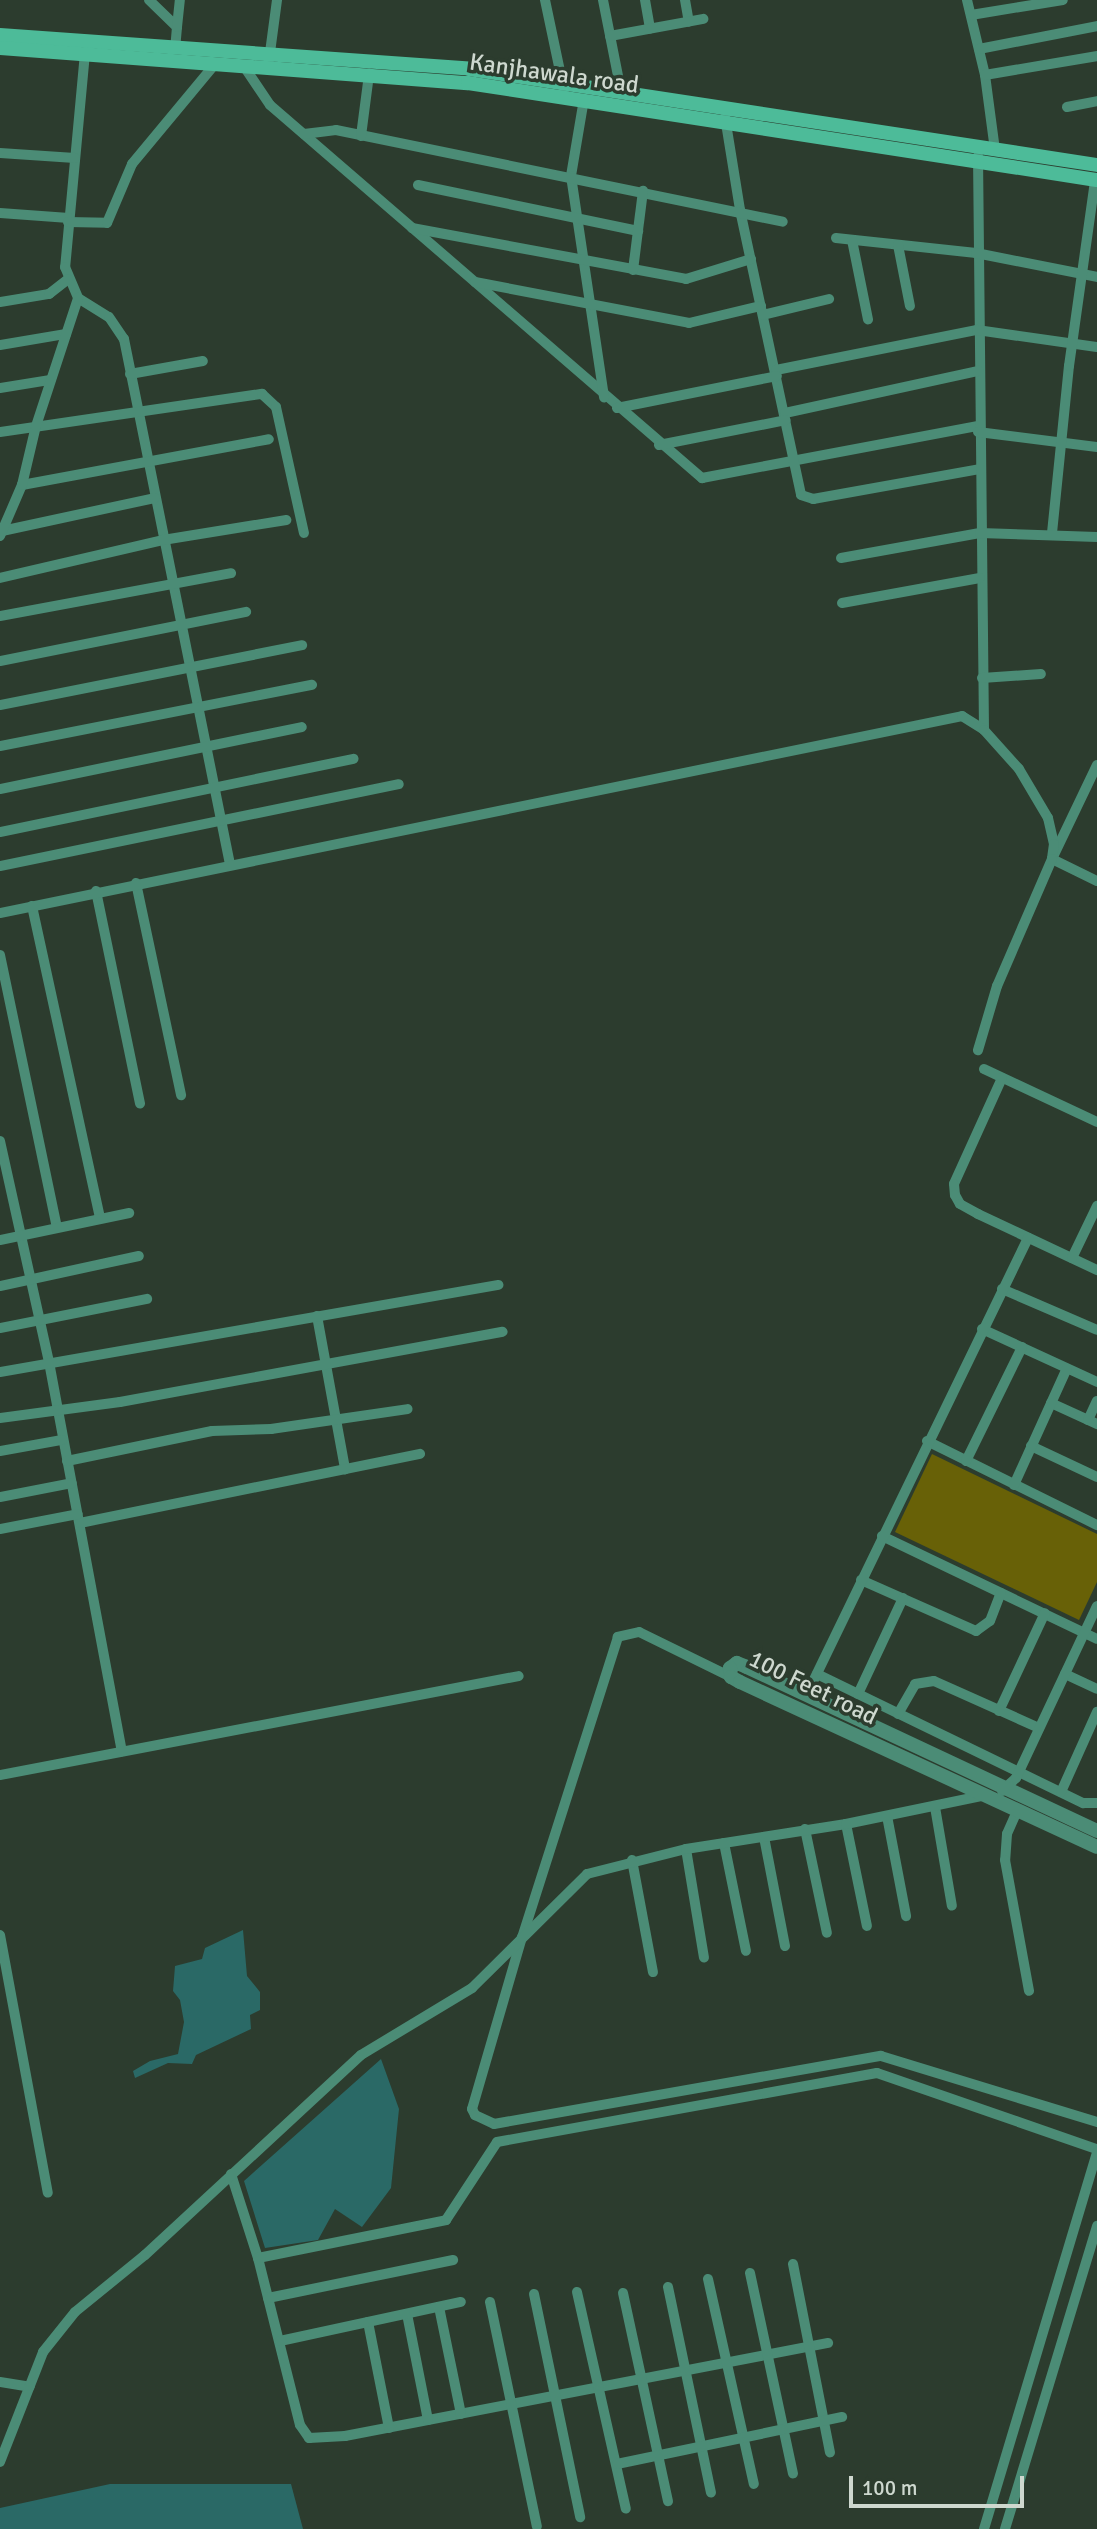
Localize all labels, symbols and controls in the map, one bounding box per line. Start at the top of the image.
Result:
street label: Kanjhawala road [468,48,640,100]
street label: 100 Feet road [744,1645,882,1731]
scale bar [852,2462,1027,2506]
text: 100 m [862,2475,917,2501]

